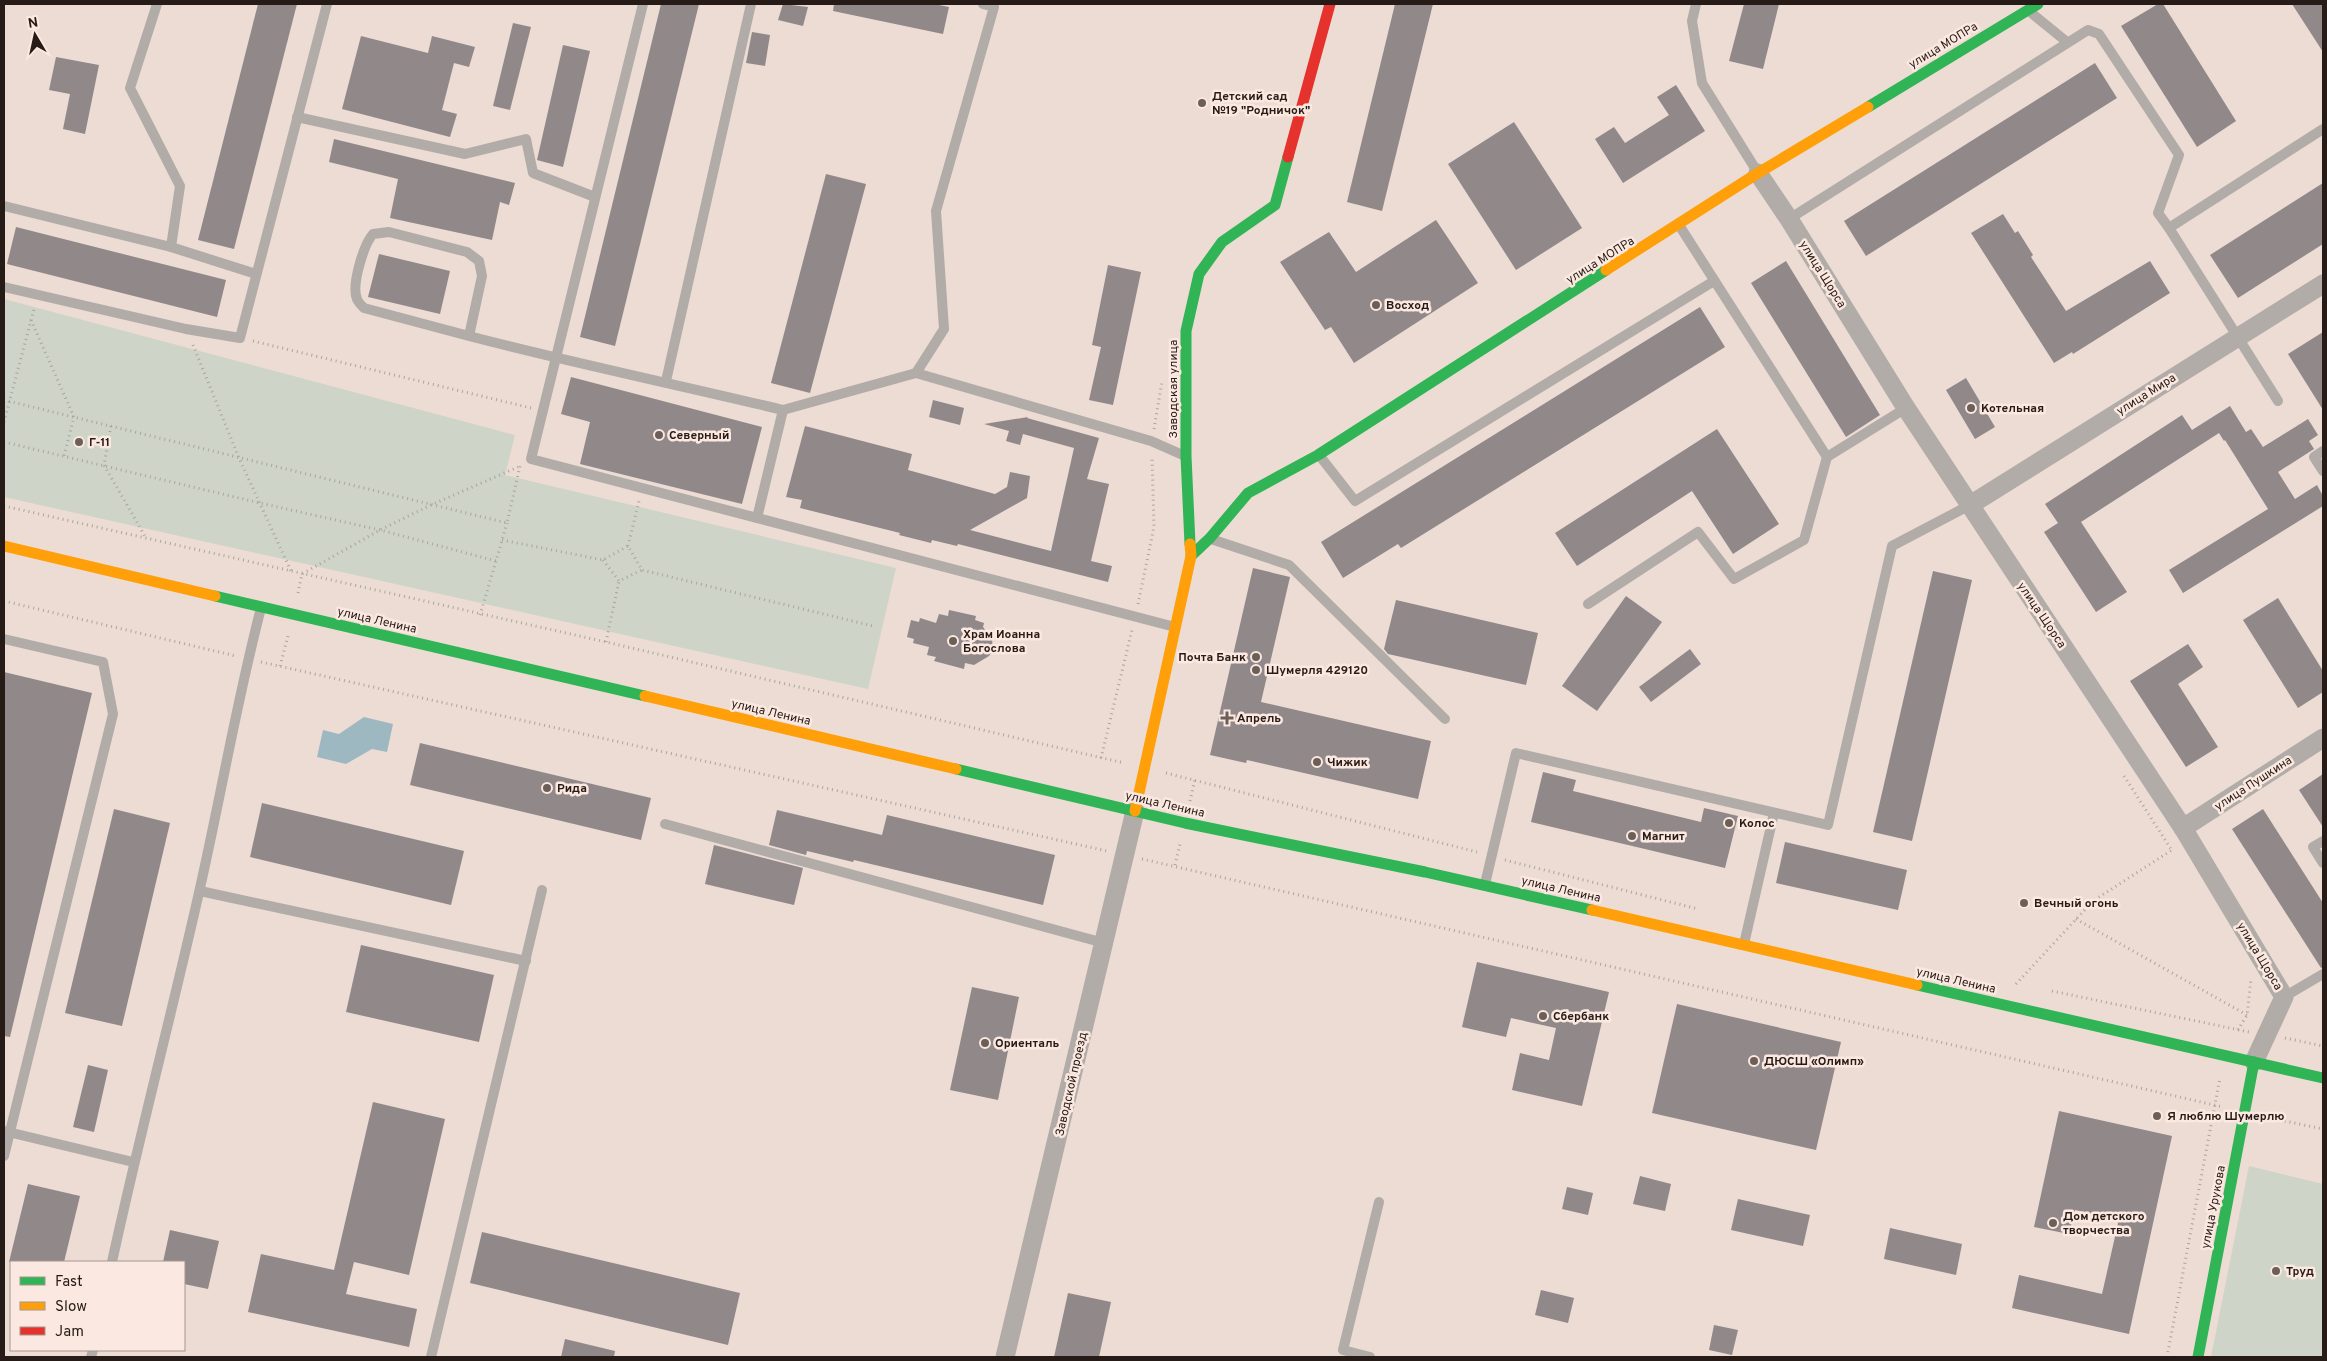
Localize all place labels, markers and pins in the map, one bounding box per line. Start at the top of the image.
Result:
place label: Детский сад №19 "Родничок" [1212,89,1310,119]
marker: Детский сад №19 "Родничок" [1196,97,1208,109]
place label: Восход [1386,298,1429,314]
marker: Восход [1370,299,1382,311]
place label: Котельная [1981,401,2044,417]
marker: Котельная [1965,402,1977,414]
place label: Северный [669,428,729,444]
marker: Северный [653,429,665,441]
place label: Г-11 [89,435,110,451]
marker: Г-11 [73,436,85,448]
place label: Храм Иоанна Богослова [963,627,1040,657]
marker: Храм Иоанна Богослова [947,635,959,647]
place label: Почта Банк [1178,650,1246,666]
marker: Почта Банк [1250,651,1262,663]
place label: Шумерля 429120 [1266,663,1368,679]
marker: Шумерля 429120 [1250,664,1262,676]
place label: Апрель [1237,711,1281,727]
marker: Апрель [1221,712,1233,724]
place label: Чижик [1327,755,1368,771]
marker: Чижик [1311,756,1323,768]
place label: Рида [557,781,587,797]
marker: Рида [541,782,553,794]
place label: Колос [1739,816,1775,832]
marker: Колос [1723,817,1735,829]
place label: Магнит [1642,829,1685,845]
marker: Магнит [1626,830,1638,842]
place label: Вечный огонь [2034,896,2119,912]
marker: Вечный огонь [2018,897,2030,909]
place label: Сбербанк [1553,1009,1609,1025]
marker: Сбербанк [1537,1010,1549,1022]
place label: Ориенталь [995,1036,1060,1052]
marker: Ориенталь [979,1037,991,1049]
place label: ДЮСШ «Олимп» [1764,1054,1864,1070]
marker: ДЮСШ «Олимп» [1748,1055,1760,1067]
place label: Я люблю Шумерлю [2167,1109,2285,1125]
marker: Я люблю Шумерлю [2151,1110,2163,1122]
place label: Дом детского творчества [2063,1209,2145,1239]
marker: Дом детского творчества [2047,1217,2059,1229]
place label: Труд [2286,1264,2314,1280]
marker: Труд [2270,1265,2282,1277]

